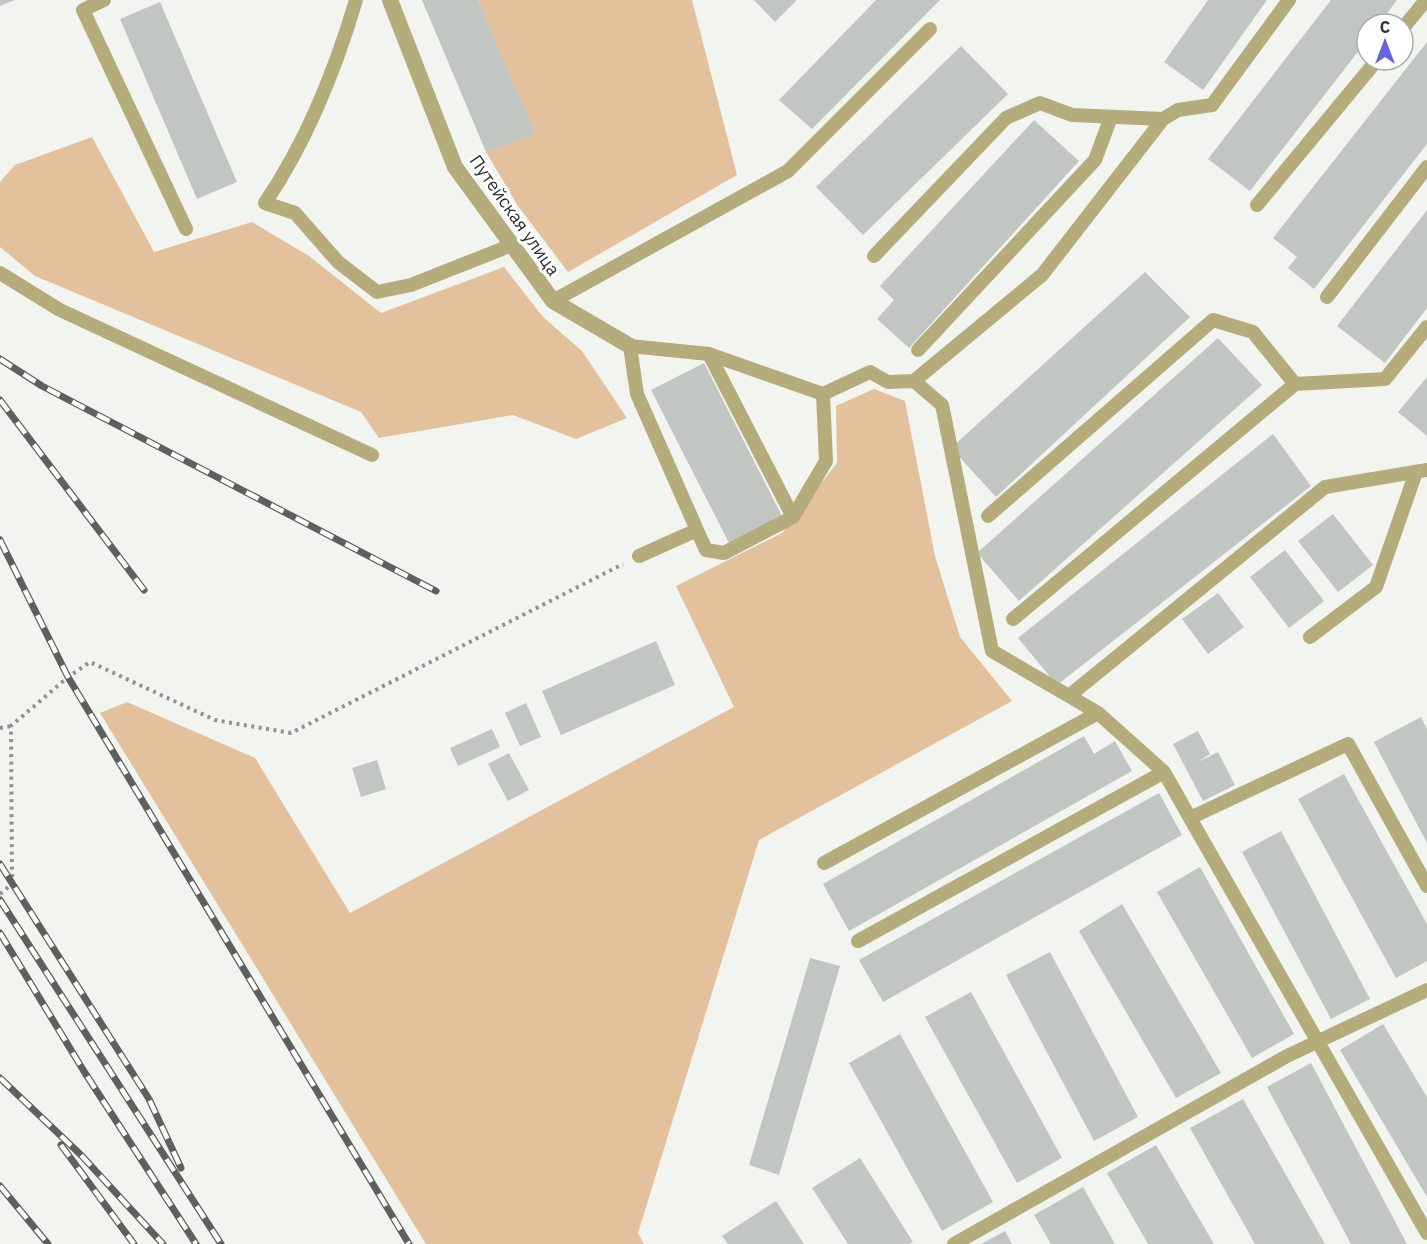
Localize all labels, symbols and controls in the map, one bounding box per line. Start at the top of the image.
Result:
north arrow [1355,12,1415,72]
text: С [1380,17,1390,37]
street label: Путейская улица [465,150,565,280]

